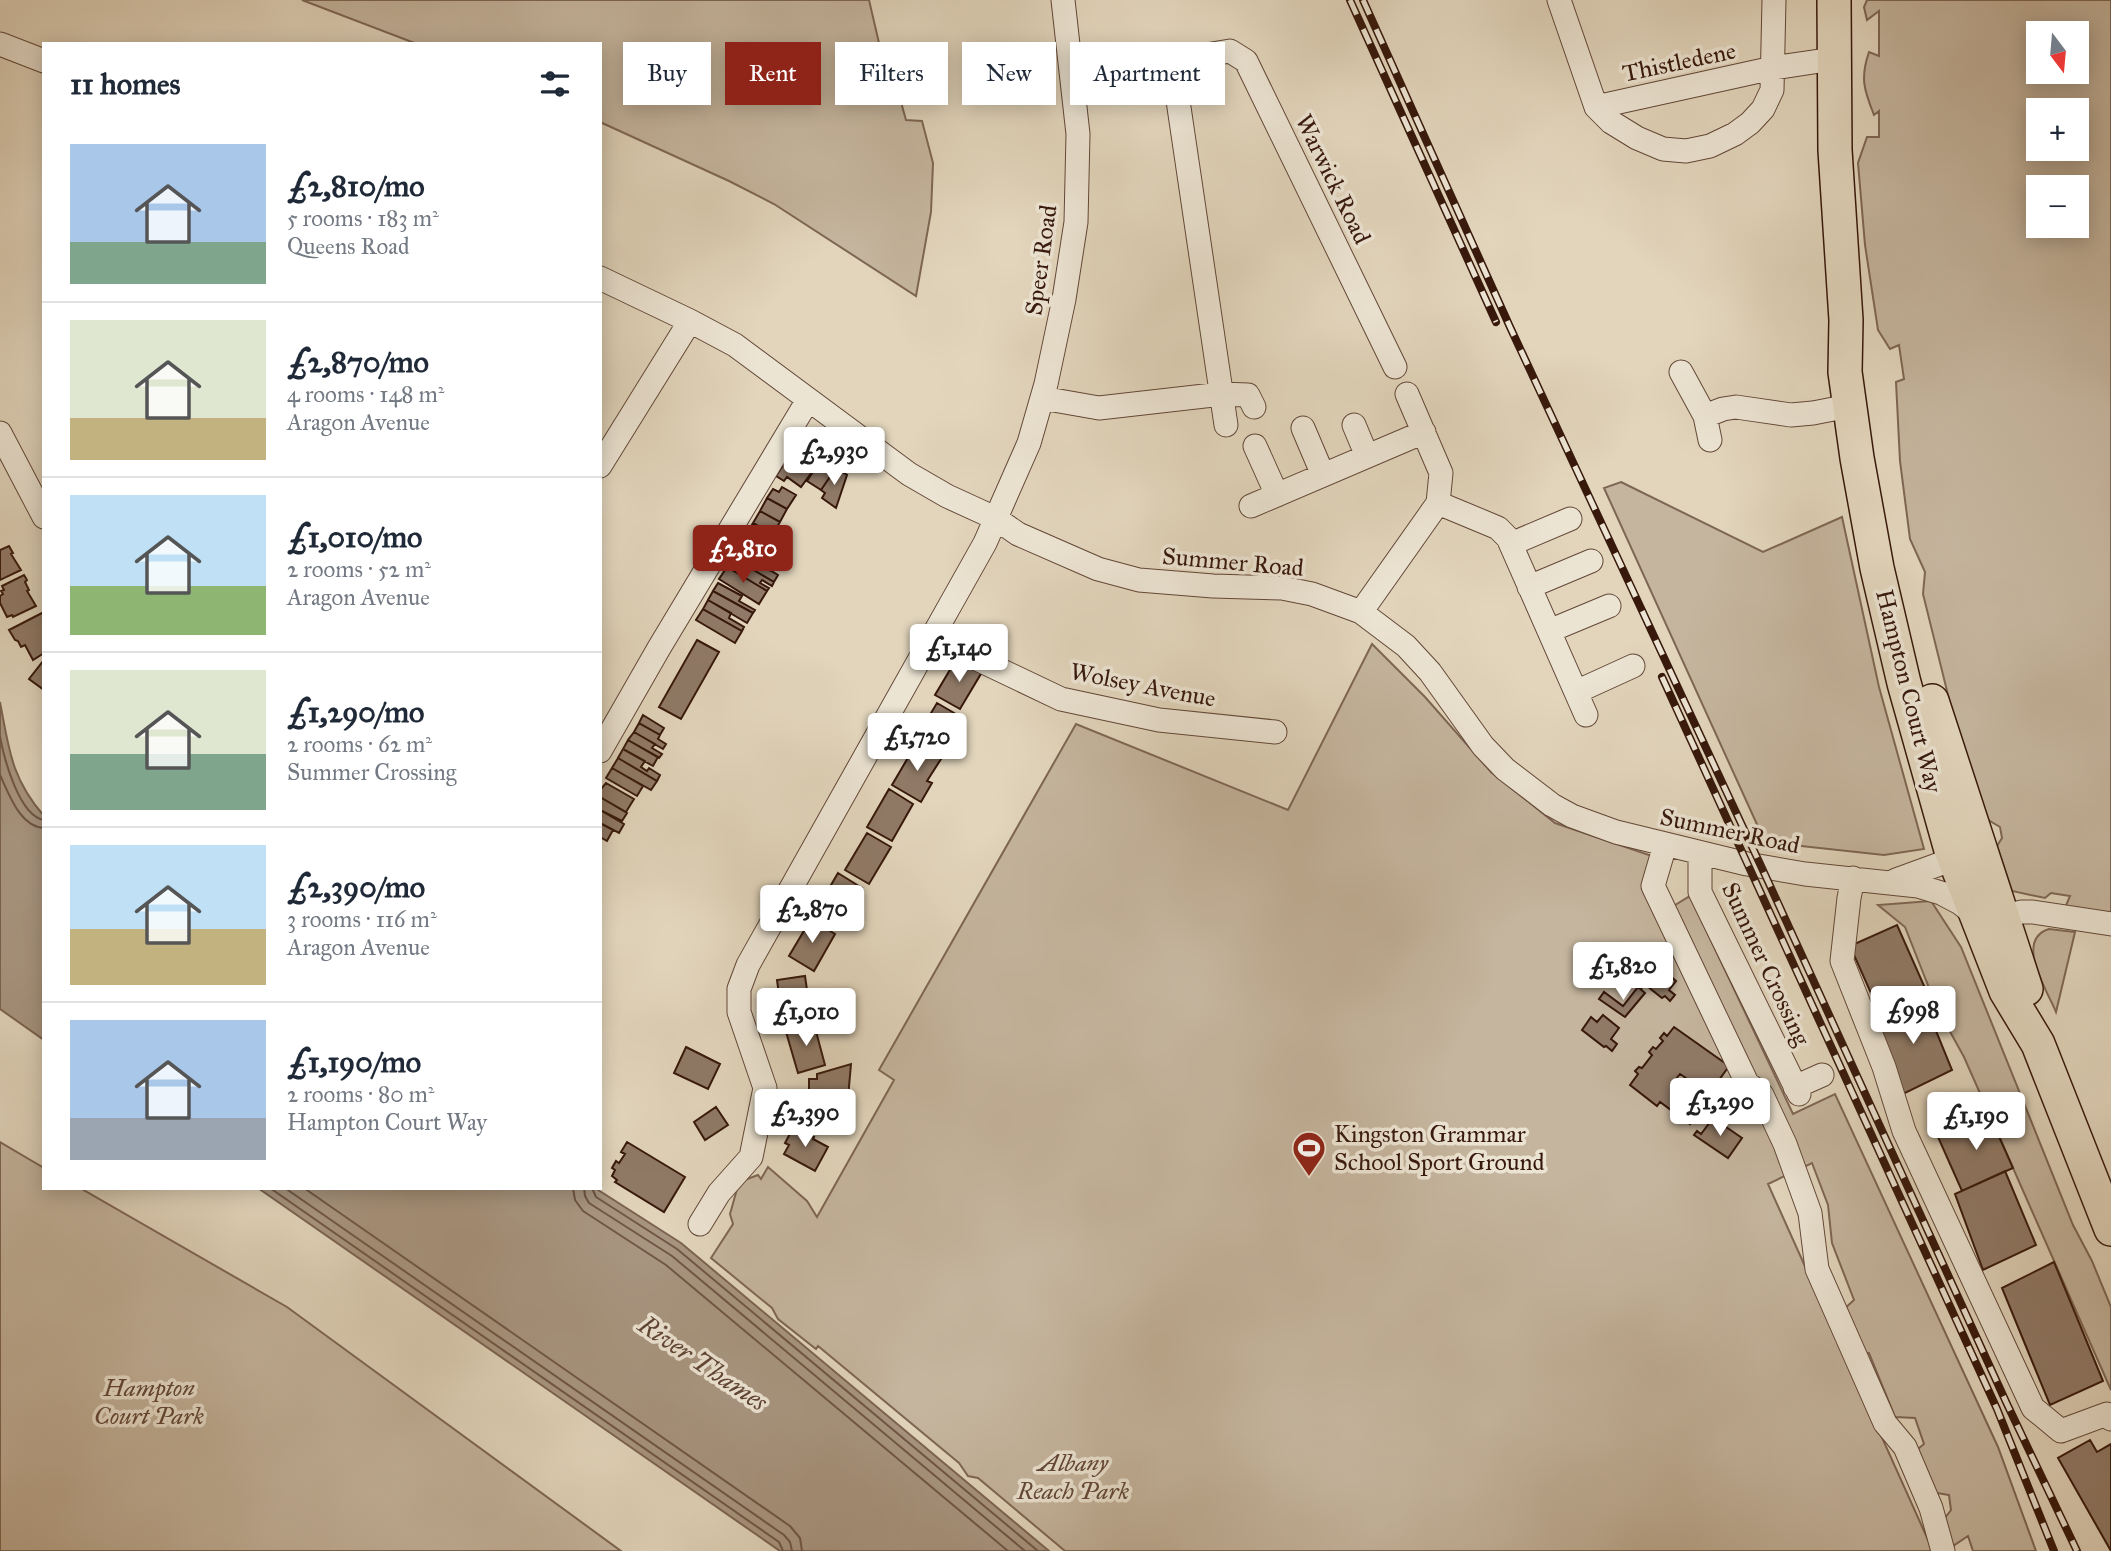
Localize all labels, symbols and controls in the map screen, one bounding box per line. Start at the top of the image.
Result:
north arrow [2026,21,2090,84]
map controls [2026,21,2089,238]
street label: Thistledene [1620,35,1738,89]
chip: Buy [623,42,711,105]
chip: Rent [725,42,821,105]
chip: Filters [835,42,948,105]
chip: New [962,42,1056,105]
chip: Apartment [1070,42,1225,105]
icon: filters [536,65,574,103]
text: 11 homes [70,66,181,102]
button: + [2026,98,2089,161]
street label: Warwick Road [1289,109,1377,249]
text: £2,810/mo [287,168,425,204]
icon: home [126,172,210,256]
button: − [2026,175,2089,238]
street label: Speer Road [1018,203,1064,317]
text: 5 rooms · 183 m² [287,204,439,232]
text: Queens Road [287,232,409,260]
text: £2,870/mo [287,344,429,380]
icon: home [126,348,210,432]
text: 4 rooms · 148 m² [287,380,444,408]
text: Aragon Avenue [287,408,430,436]
pin: £2,930 [777,428,891,487]
text: £2,930 [800,436,868,464]
text: £1,010/mo [287,519,422,555]
icon: home [126,523,210,607]
pin: £2,810 [686,526,800,585]
text: £2,810 [709,534,777,562]
street label: Summer Road [1161,541,1305,583]
text: 2 rooms · 52 m² [287,555,431,583]
text: Aragon Avenue [287,583,430,611]
street label: Hampton Court Way [1869,586,1949,797]
pin: £1,140 [902,624,1016,684]
text: £1,140 [926,633,992,661]
street label: Wolsey Avenue [1068,656,1218,714]
text: £1,290/mo [287,694,424,730]
icon: home [126,698,210,782]
pin: £1,720 [860,714,974,773]
text: £1,720 [884,722,950,750]
text: 2 rooms · 62 m² [287,730,432,758]
text: Summer Crossing [287,758,456,786]
street label: Summer Road [1657,802,1803,860]
text: £2,390/mo [287,869,425,905]
icon: home [126,873,210,957]
street label: Summer Crossing [1715,878,1817,1051]
pin: £2,870 [755,886,869,945]
text: £2,870 [776,894,848,922]
text: 3 rooms · 116 m² [287,905,437,933]
text: Aragon Avenue [287,933,430,961]
pin: £1,820 [1566,942,1680,1002]
text: £1,820 [1589,951,1657,979]
pin: £998 [1872,986,1954,1046]
pin: £1,010 [749,988,863,1048]
text: £998 [1887,995,1939,1023]
text: £1,010 [773,997,839,1025]
text: £1,190/mo [287,1044,421,1080]
icon: home [126,1048,210,1132]
pin: £1,290 [1663,1078,1777,1138]
text: 2 rooms · 80 m² [287,1080,434,1108]
text: £1,290 [1686,1087,1754,1115]
pin: £2,390 [748,1090,862,1149]
pin: £1,190 [1919,1092,2033,1152]
text: £2,390 [771,1098,839,1126]
text: £1,190 [1943,1101,2009,1129]
text: Hampton Court Way [287,1108,487,1136]
place label: Kingston Grammar School Sport Ground [1334,1119,1544,1177]
sports icon: Kingston Grammar School Sport Ground [1290,1129,1328,1178]
water label: River Thames [632,1308,774,1418]
park label: Hampton Court Park [94,1373,204,1431]
park label: Albany Reach Park [1016,1448,1129,1506]

